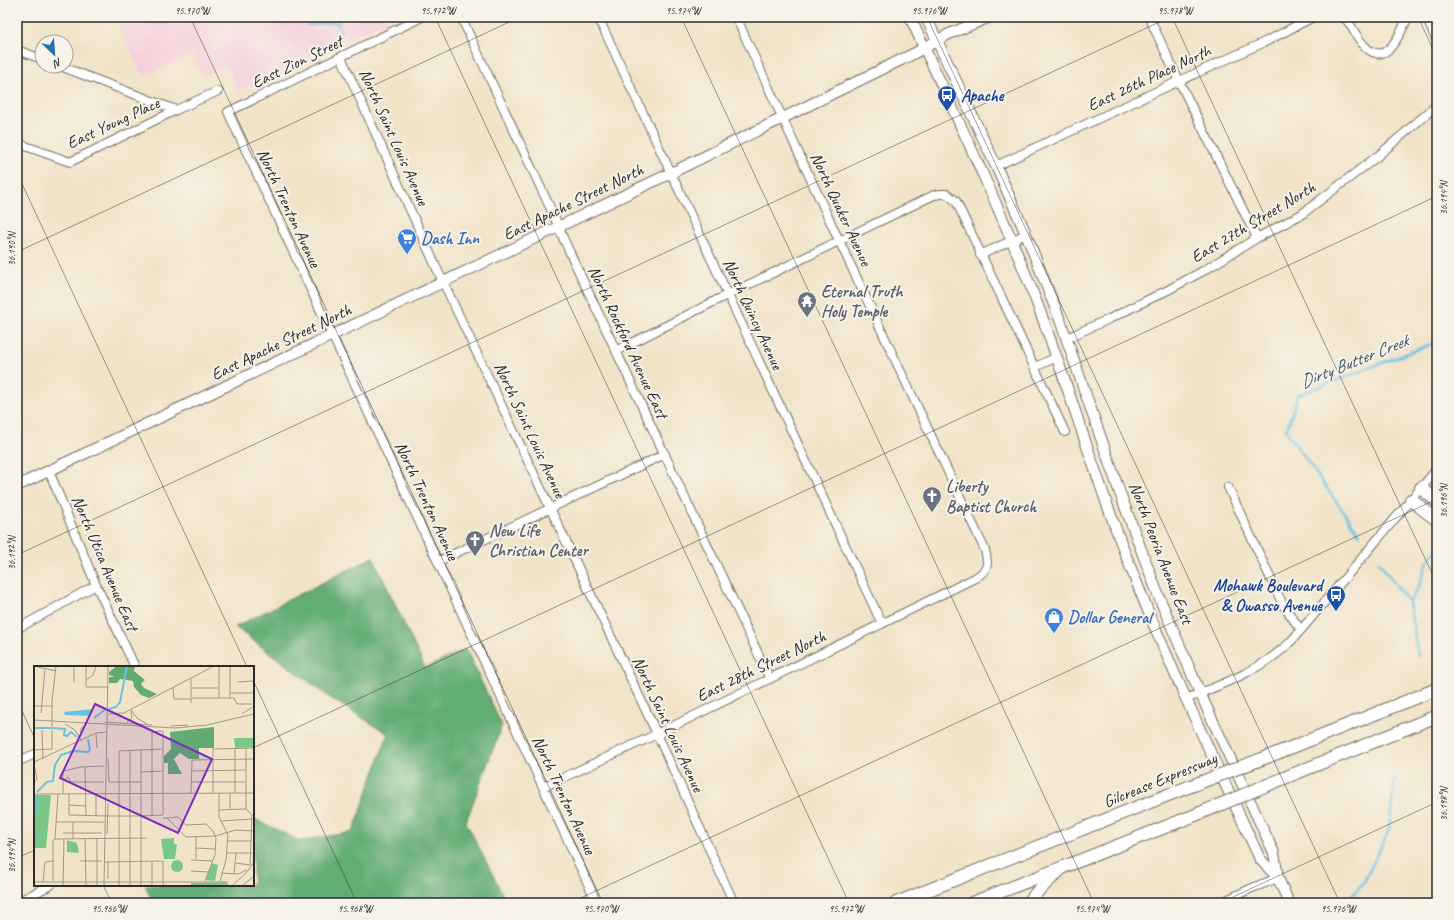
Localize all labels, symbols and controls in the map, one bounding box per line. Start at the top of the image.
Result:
text: 95.970°W [175,4,211,17]
text: 95.972°W [421,4,457,17]
text: 95.974°W [666,4,702,17]
text: 95.976°W [912,4,948,17]
text: 95.978°W [1158,4,1194,17]
street label: East Zion Street [248,30,348,93]
north arrow [34,34,74,74]
street label: East 26th Place North [1084,40,1215,116]
text: N [50,55,64,72]
street label: North Saint Louis Avenue [354,66,434,210]
bus stop icon: Apache [936,84,958,112]
place label: Apache [961,85,1005,106]
street label: East Young Place [63,92,164,154]
street label: North Trenton Avenue [252,145,326,272]
street label: North Quaker Avenue [806,149,877,270]
street label: East Apache Street North [499,158,648,245]
street label: East 27th Street North [1187,176,1320,267]
text: 36.194°N [1437,179,1450,215]
supermarket icon: Dash Inn [396,227,418,255]
place label: Dash Inn [421,228,480,249]
text: 36.190°N [5,230,18,266]
street label: North Quincy Avenue [718,255,789,374]
street label: North Rockford Avenue East [584,263,673,424]
place label: Eternal Truth Holy Temple [821,281,903,322]
temple icon: Eternal Truth Holy Temple [796,290,818,318]
street label: East Apache Street North [207,298,356,385]
water label: Dirty Butter Creek [1297,328,1414,393]
street label: North Saint Louis Avenue [489,359,571,502]
street label: North Trenton Avenue [390,438,464,565]
place label: Liberty Baptist Church [946,476,1037,517]
street label: North Peoria Avenue East [1124,479,1199,629]
text: 36.196°N [1437,482,1450,518]
church icon: Liberty Baptist Church [921,485,943,513]
street label: North Utica Avenue East [67,492,144,636]
place label: New Life Christian Center [489,520,589,561]
church icon: New Life Christian Center [464,529,486,557]
text: 36.192°N [5,534,18,570]
place label: Mohawk Boulevard & Owasso Avenue [1213,575,1325,616]
bus stop icon: Mohawk Boulevard & Owasso Avenue [1325,584,1347,612]
shop icon: Dollar General [1043,606,1065,634]
place label: Dollar General [1068,607,1154,628]
street label: East 28th Street North [693,625,830,706]
street label: North Saint Louis Avenue [627,653,709,796]
inset map [34,666,254,886]
street label: North Trenton Avenue [527,732,601,859]
street label: Gilcrease Expressway [1100,747,1221,812]
text: 36.198°N [1437,785,1450,821]
text: 36.194°N [5,837,18,873]
text: 95.966°W [92,902,128,915]
text: 95.968°W [338,902,374,915]
text: 95.970°W [584,902,620,915]
text: 95.972°W [829,902,865,915]
text: 95.974°W [1075,902,1111,915]
text: 95.976°W [1321,902,1357,915]

